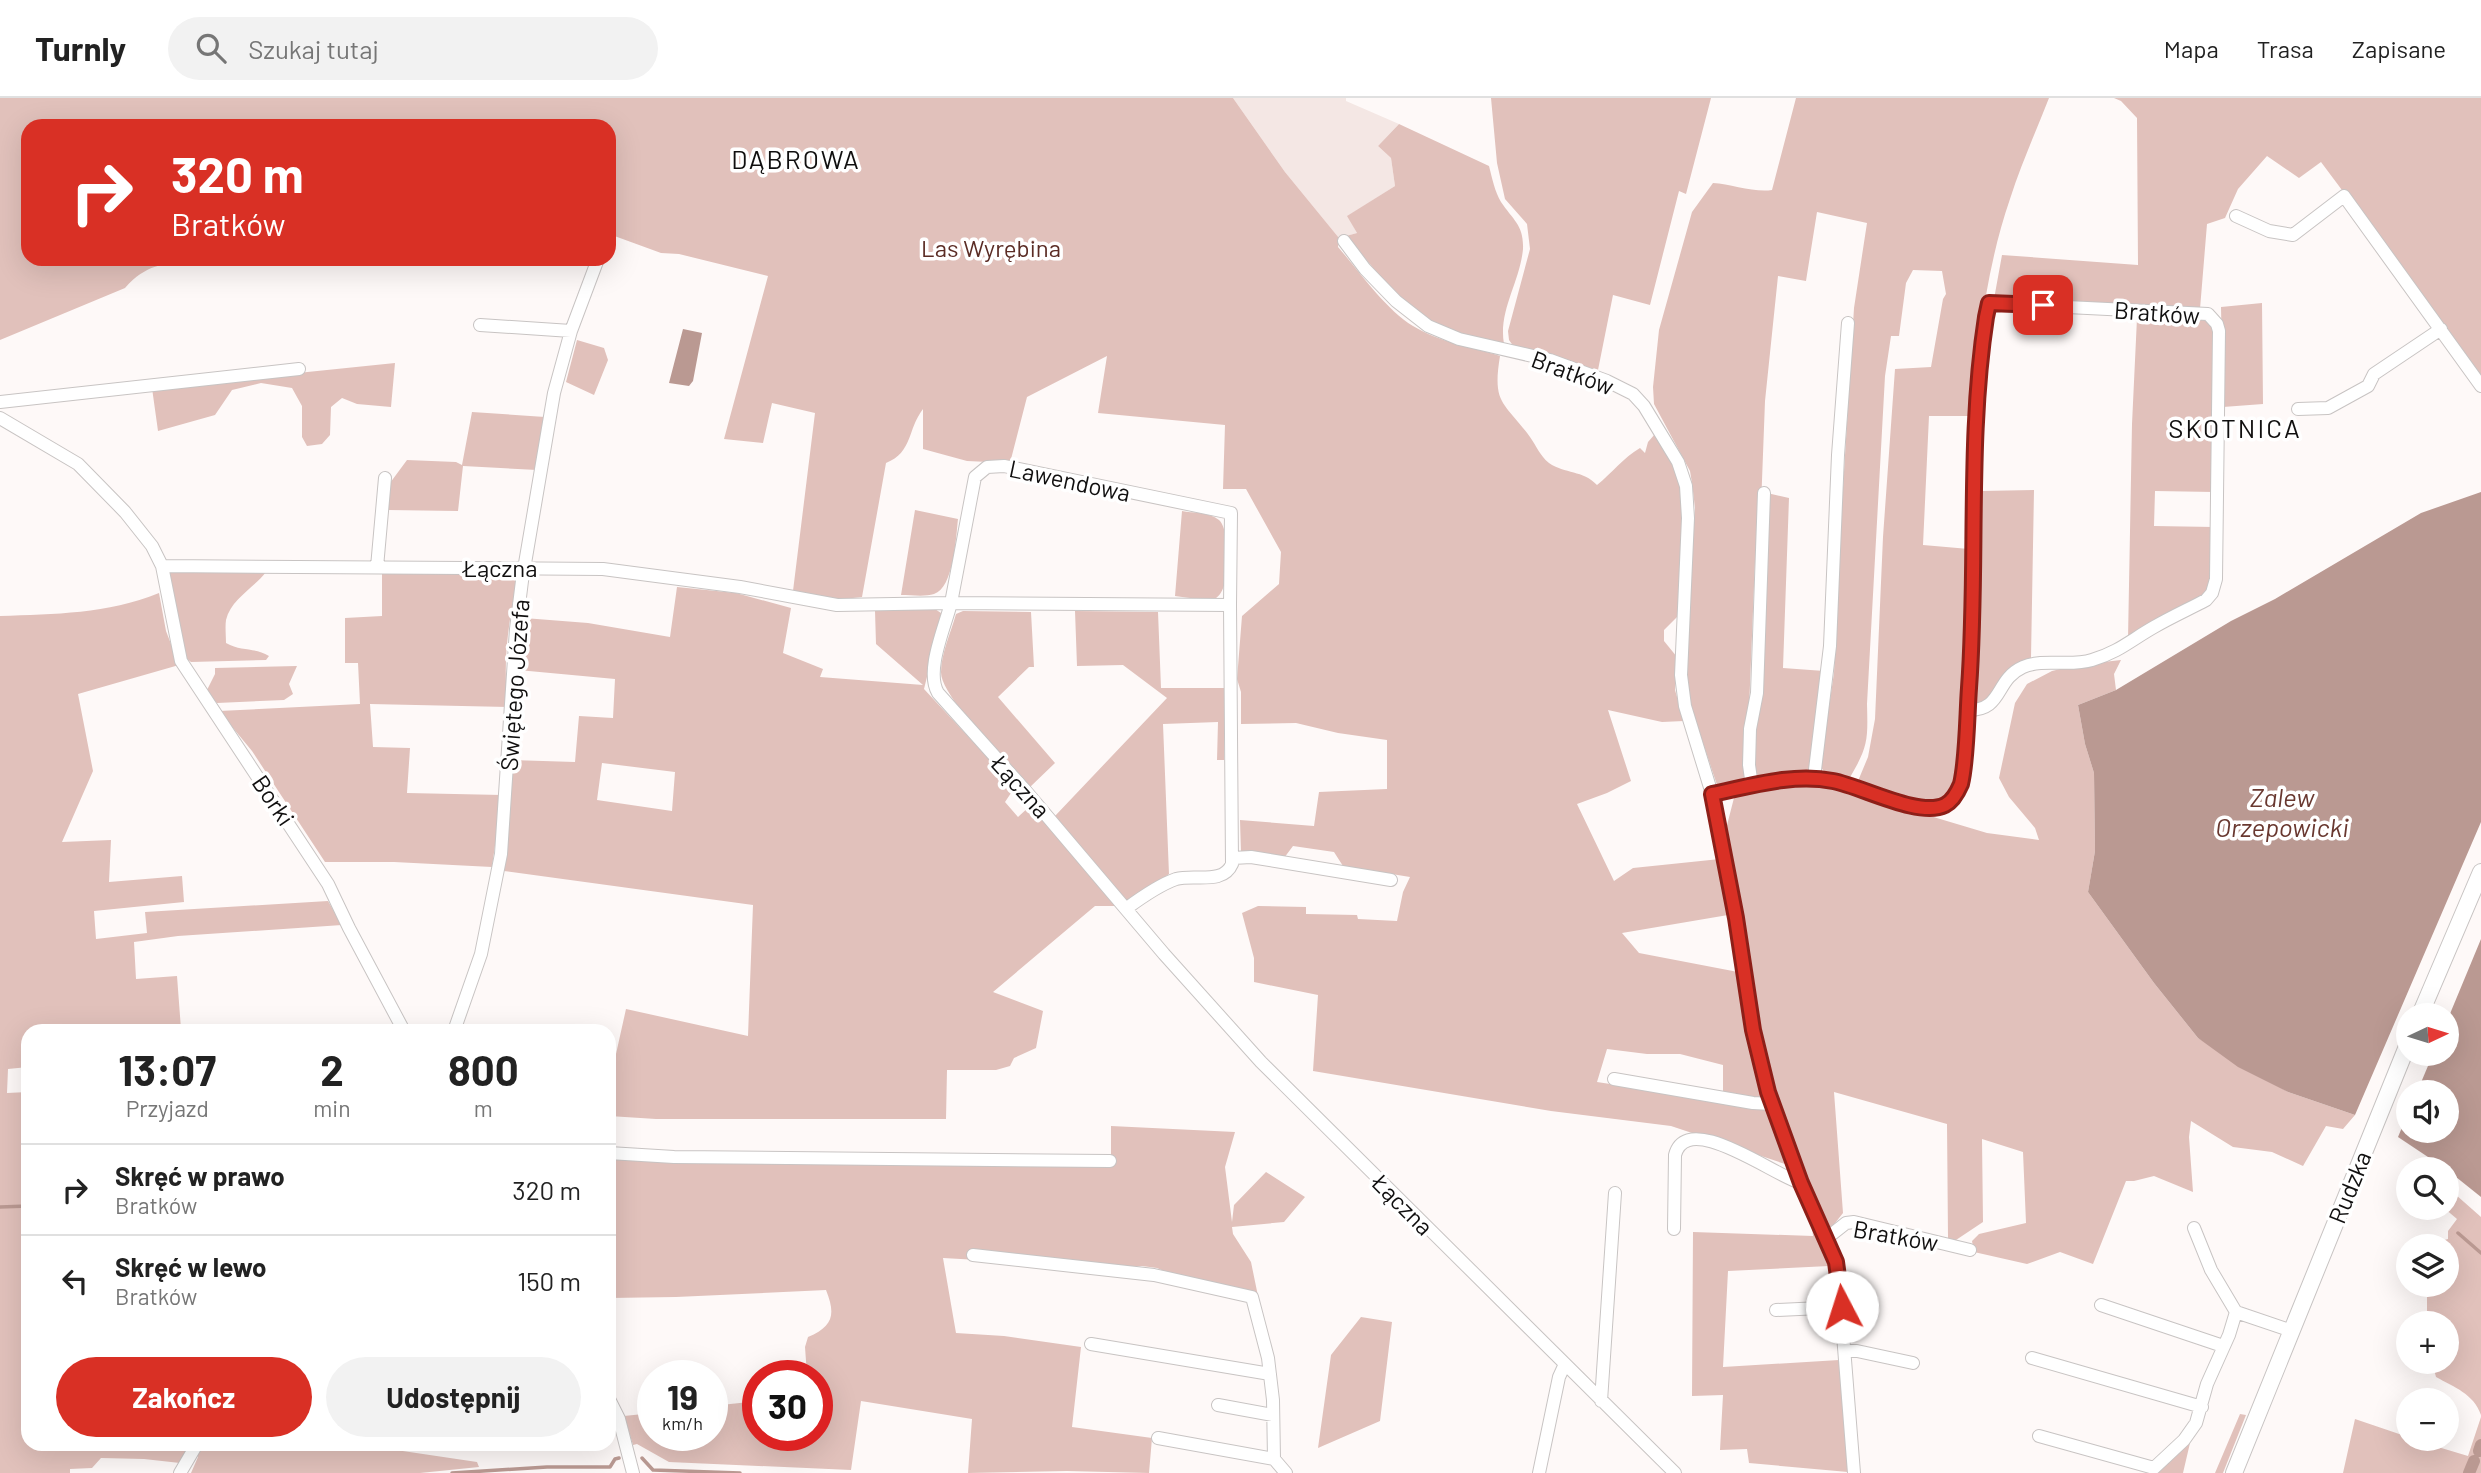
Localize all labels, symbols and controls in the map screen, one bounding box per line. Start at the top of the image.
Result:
search box [168,17,658,80]
text: Turnly [35,28,126,68]
icon: search [192,29,230,67]
text: Szukaj tutaj [248,33,379,64]
text: Mapa [2164,34,2219,63]
text: Trasa [2257,34,2314,63]
text: Zapisane [2352,34,2446,63]
district label: DĄBROWA [731,143,861,174]
text: 320 m [171,144,304,203]
icon: right [56,147,147,238]
text: Bratków [171,204,286,242]
park label: Las Wyrębina [921,233,1061,262]
pin [2013,275,2073,335]
icon: arrive [2024,286,2062,324]
street label: Bratków [2113,295,2201,329]
street label: Bratków [1528,344,1618,400]
district label: SKOTNICA [2168,412,2302,443]
street label: Lawendowa [1007,453,1133,507]
street label: Łączna [462,553,537,582]
street label: Świętego Józefa [494,598,534,772]
street label: Łączna [984,748,1057,824]
street label: Borki [247,769,301,831]
water label: Zalew Orzepowicki [2215,781,2349,842]
north arrow [2396,1003,2459,1066]
map controls [2396,1003,2459,1451]
text: 13:07 [118,1044,216,1094]
text: 2 [320,1044,344,1094]
text: 800 [448,1044,519,1094]
button: sound [2396,1080,2459,1143]
text: Przyjazd [126,1094,209,1122]
text: min [313,1094,351,1122]
text: m [474,1094,493,1122]
street label: Rudzka [2321,1147,2377,1227]
button: search [2396,1157,2459,1220]
text: Skręć w prawo [115,1160,285,1191]
street label: Łączna [1366,1167,1440,1241]
icon: right [56,1171,94,1209]
text: 320 m [512,1174,581,1205]
text: Bratków [115,1191,197,1219]
street label: Bratków [1851,1213,1941,1257]
button: layers [2396,1234,2459,1297]
text: Skręć w lewo [115,1251,267,1282]
icon: left [56,1262,94,1300]
text: 150 m [517,1265,581,1296]
position arrow [1805,1270,1879,1344]
text: Bratków [115,1282,197,1310]
button: + [2396,1311,2459,1374]
button: Zakończ [56,1357,312,1437]
button: Udostępnij [326,1357,581,1437]
speed limit sign: 30 [742,1360,833,1451]
text: 19 [667,1375,698,1417]
button: − [2396,1388,2459,1451]
text: km/h [662,1412,703,1434]

